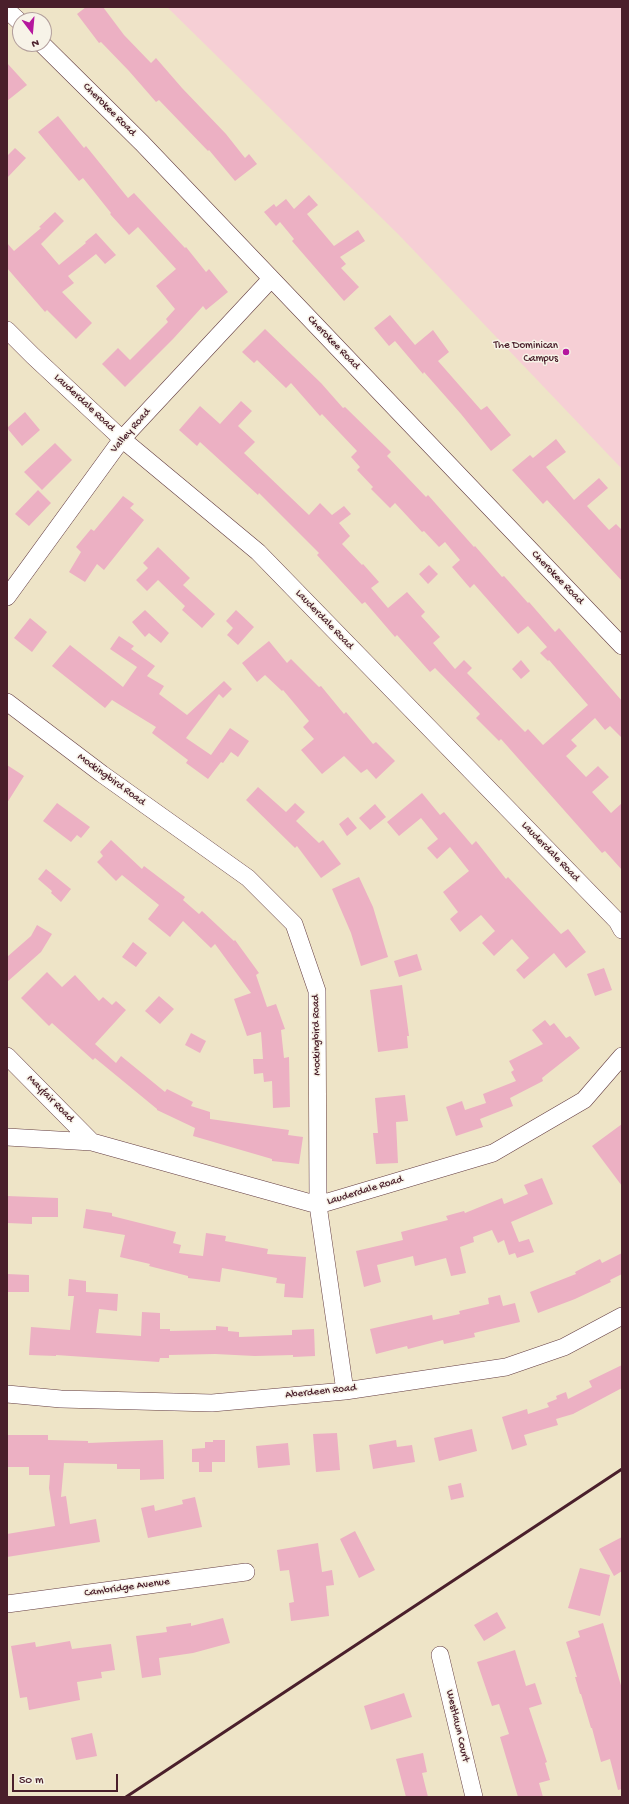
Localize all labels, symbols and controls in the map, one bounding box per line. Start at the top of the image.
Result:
north arrow [12,12,52,52]
text: N [30,36,40,49]
street label: Cherokee Road [80,81,138,139]
street label: Cherokee Road [304,313,362,373]
place label: The Dominican Campus [494,339,558,365]
marker: The Dominican Campus [561,347,571,357]
street label: Lauderdale Road [51,371,117,435]
street label: Valley Road [108,406,154,456]
street label: Cherokee Road [528,548,586,608]
street label: Lauderdale Road [292,587,356,653]
street label: Mockingbird Road [74,751,148,809]
street label: Lauderdale Road [518,819,582,885]
street label: Mockingbird Road [310,994,324,1076]
street label: Mayfair Road [24,1073,76,1125]
street label: Lauderdale Road [325,1173,405,1209]
street label: Aberdeen Road [285,1382,357,1402]
street label: Cambridge Avenue [83,1575,171,1601]
street label: Westlawn Court [442,1689,472,1763]
scale bar [14,1766,120,1792]
text: 50 m [19,1774,44,1788]

